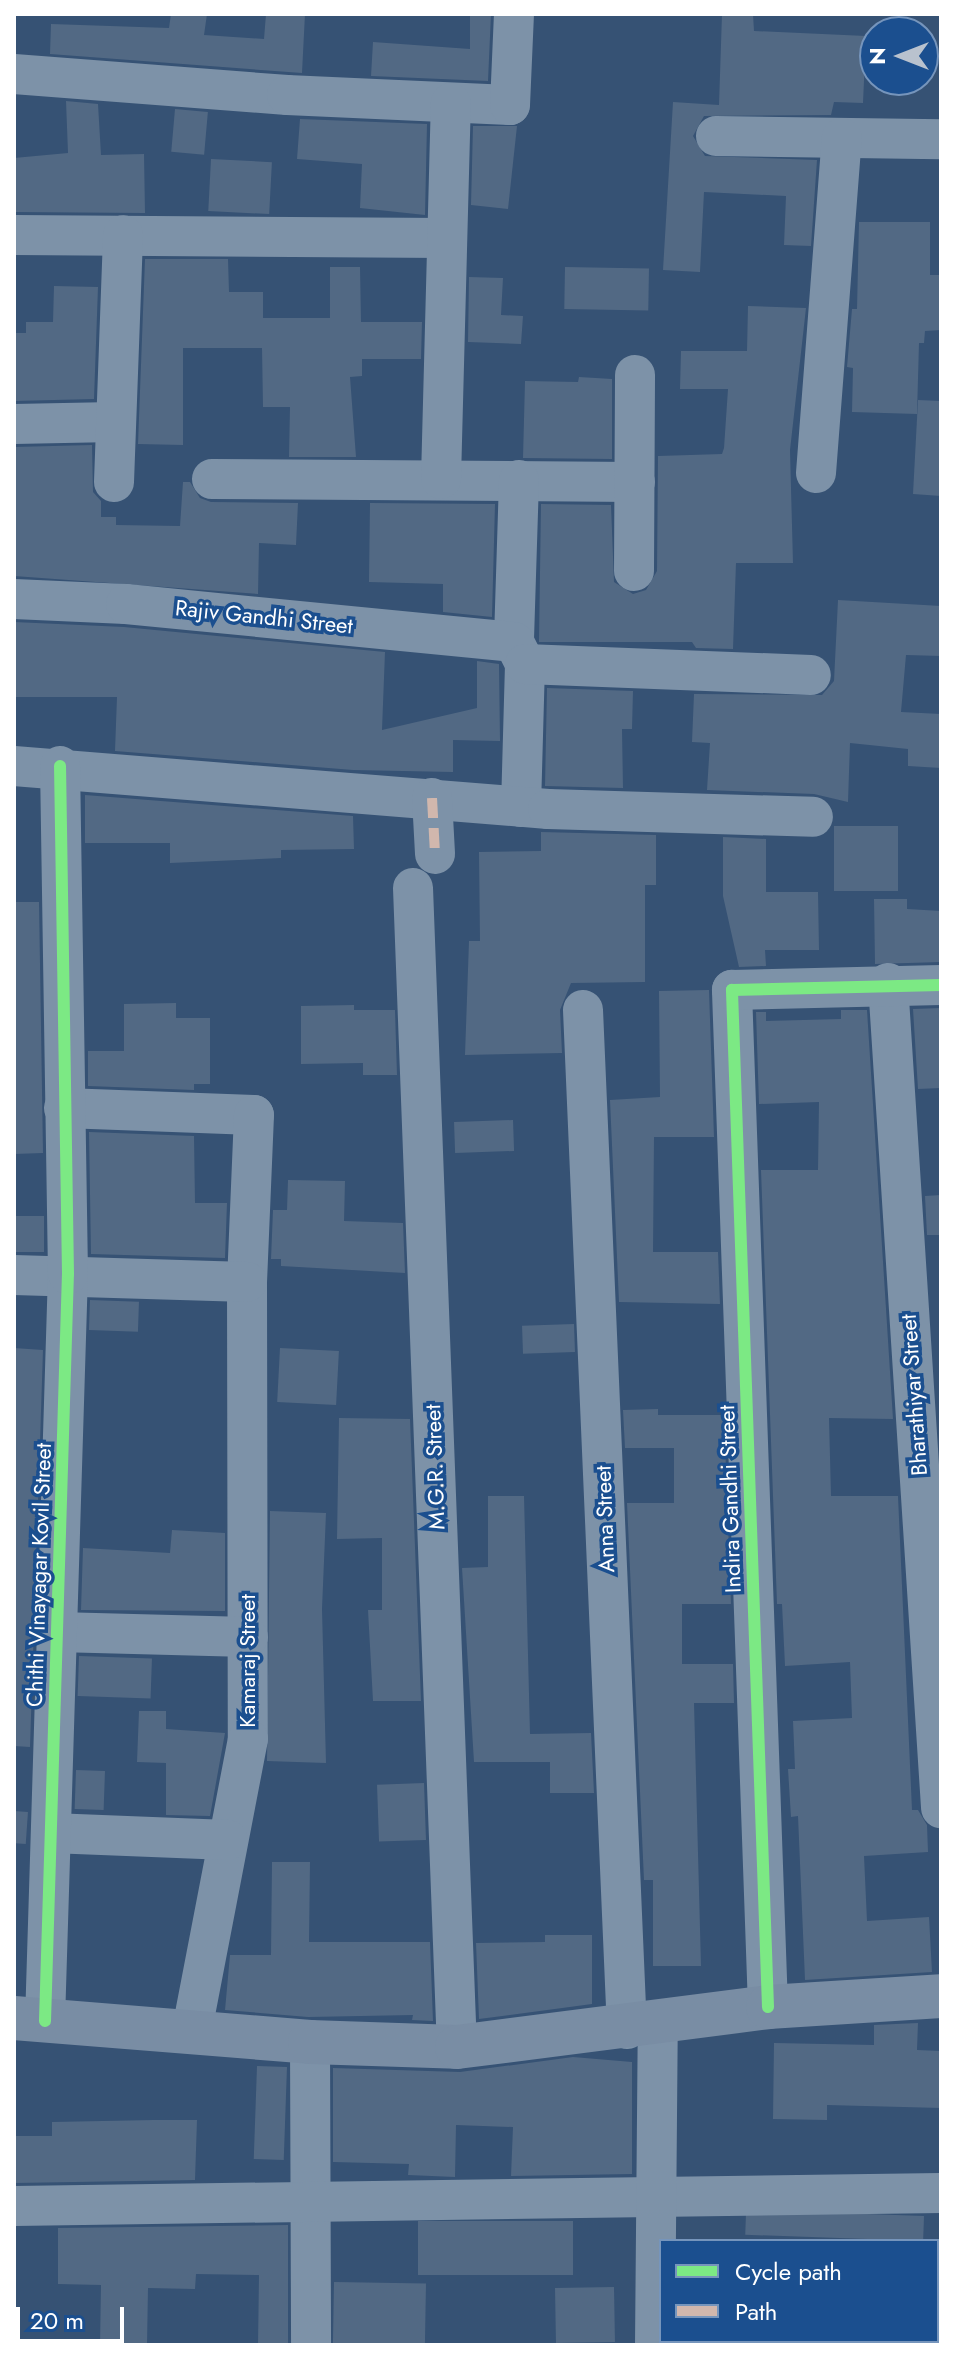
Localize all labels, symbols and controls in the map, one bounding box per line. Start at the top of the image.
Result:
north arrow [859,16,939,96]
text: N [861,47,893,65]
street label: Rajiv Gandhi Street [174,595,354,639]
street label: Bharathiyar Street [895,1313,933,1477]
street label: M.G.R. Street [420,1404,450,1530]
street label: Indira Gandhi Street [714,1405,746,1593]
street label: Chithi Vinayagar Kovil Street [21,1442,57,1708]
street label: Anna Street [590,1465,620,1573]
street label: Kamaraj Street [235,1594,261,1728]
legend [659,2239,939,2343]
text: Cycle path [735,2254,842,2289]
scale bar [20,2291,128,2341]
text: Path [735,2294,777,2329]
text: 20 m [30,2303,84,2338]

